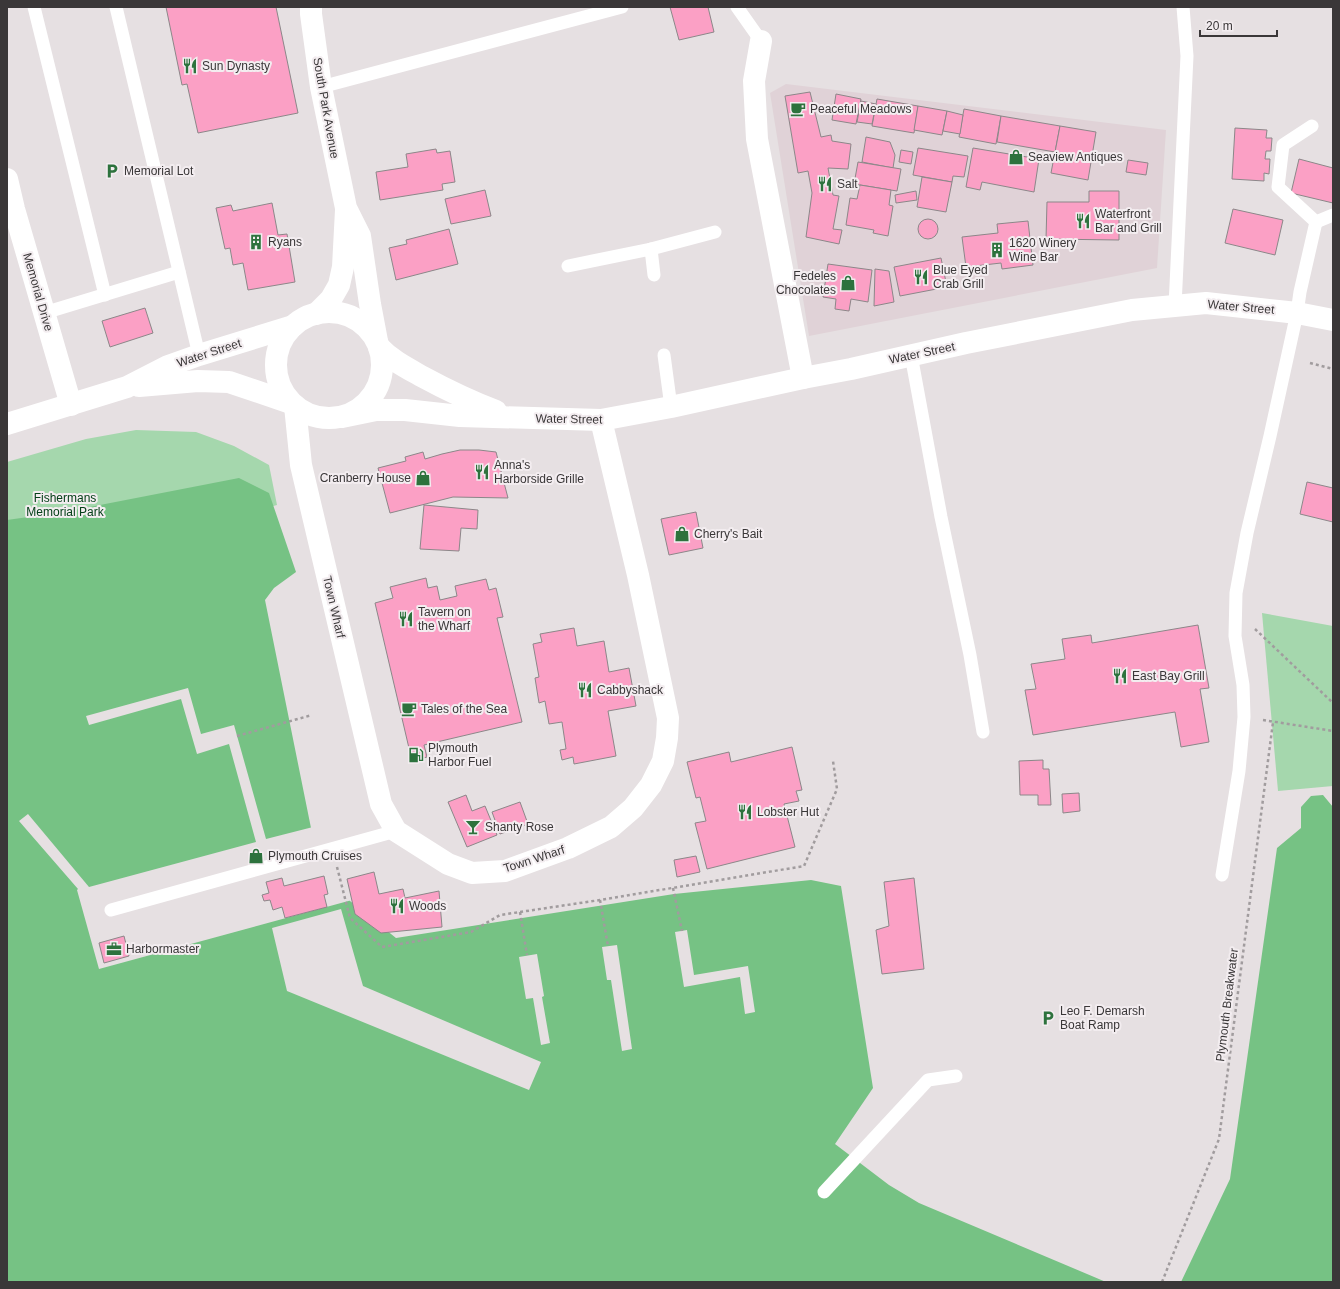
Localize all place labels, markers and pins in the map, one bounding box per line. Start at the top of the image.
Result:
restaurant icon: Sun Dynasty [181,57,199,75]
place label: Sun Dynasty [202,59,270,73]
cafe icon: Peaceful Meadows [789,100,807,118]
place label: Peaceful Meadows [810,102,911,116]
shop icon: Seaview Antiques [1007,148,1025,166]
place label: Seaview Antiques [1028,150,1123,164]
parking icon: Memorial Lot [103,162,121,180]
place label: Memorial Lot [124,164,194,178]
restaurant icon: Salt [816,175,834,193]
place label: Salt [837,177,858,191]
place label: Waterfront Bar and Grill [1095,207,1162,235]
restaurant icon: Waterfront Bar and Grill [1074,212,1092,230]
building icon: Ryans [247,233,265,251]
place label: Ryans [268,235,302,249]
place label: 1620 Winery Wine Bar [1009,236,1076,264]
building icon: 1620 Winery Wine Bar [988,241,1006,259]
place label: Blue Eyed Crab Grill [933,263,988,291]
restaurant icon: Blue Eyed Crab Grill [912,268,930,286]
place label: Fedeles Chocolates [776,269,836,297]
shop icon: Fedeles Chocolates [839,274,857,292]
place label: Anna's Harborside Grille [494,458,584,486]
restaurant icon: Anna's Harborside Grille [473,463,491,481]
shop icon: Cranberry House [414,469,432,487]
place label: Cranberry House [320,471,411,485]
shop icon: Cherry's Bait [673,525,691,543]
place label: Cherry's Bait [694,527,763,541]
place label: Tavern on the Wharf [418,605,471,633]
restaurant icon: Tavern on the Wharf [397,610,415,628]
restaurant icon: East Bay Grill [1111,667,1129,685]
place label: East Bay Grill [1132,669,1205,683]
restaurant icon: Cabbyshack [576,681,594,699]
place label: Cabbyshack [597,683,664,697]
cafe icon: Tales of the Sea [400,700,418,718]
place label: Tales of the Sea [421,702,507,716]
place label: Plymouth Harbor Fuel [428,741,491,769]
fuel station icon: Plymouth Harbor Fuel [407,746,425,764]
restaurant icon: Lobster Hut [736,803,754,821]
place label: Lobster Hut [757,805,820,819]
bar icon: Shanty Rose [464,818,482,836]
place label: Shanty Rose [485,820,554,834]
shop icon: Plymouth Cruises [247,847,265,865]
place label: Plymouth Cruises [268,849,362,863]
restaurant icon: Woods [388,897,406,915]
place label: Woods [409,899,446,913]
office icon: Harbormaster [105,940,123,958]
place label: Harbormaster [126,942,199,956]
place label: Leo F. Demarsh Boat Ramp [1060,1004,1145,1032]
parking icon: Leo F. Demarsh Boat Ramp [1039,1009,1057,1027]

